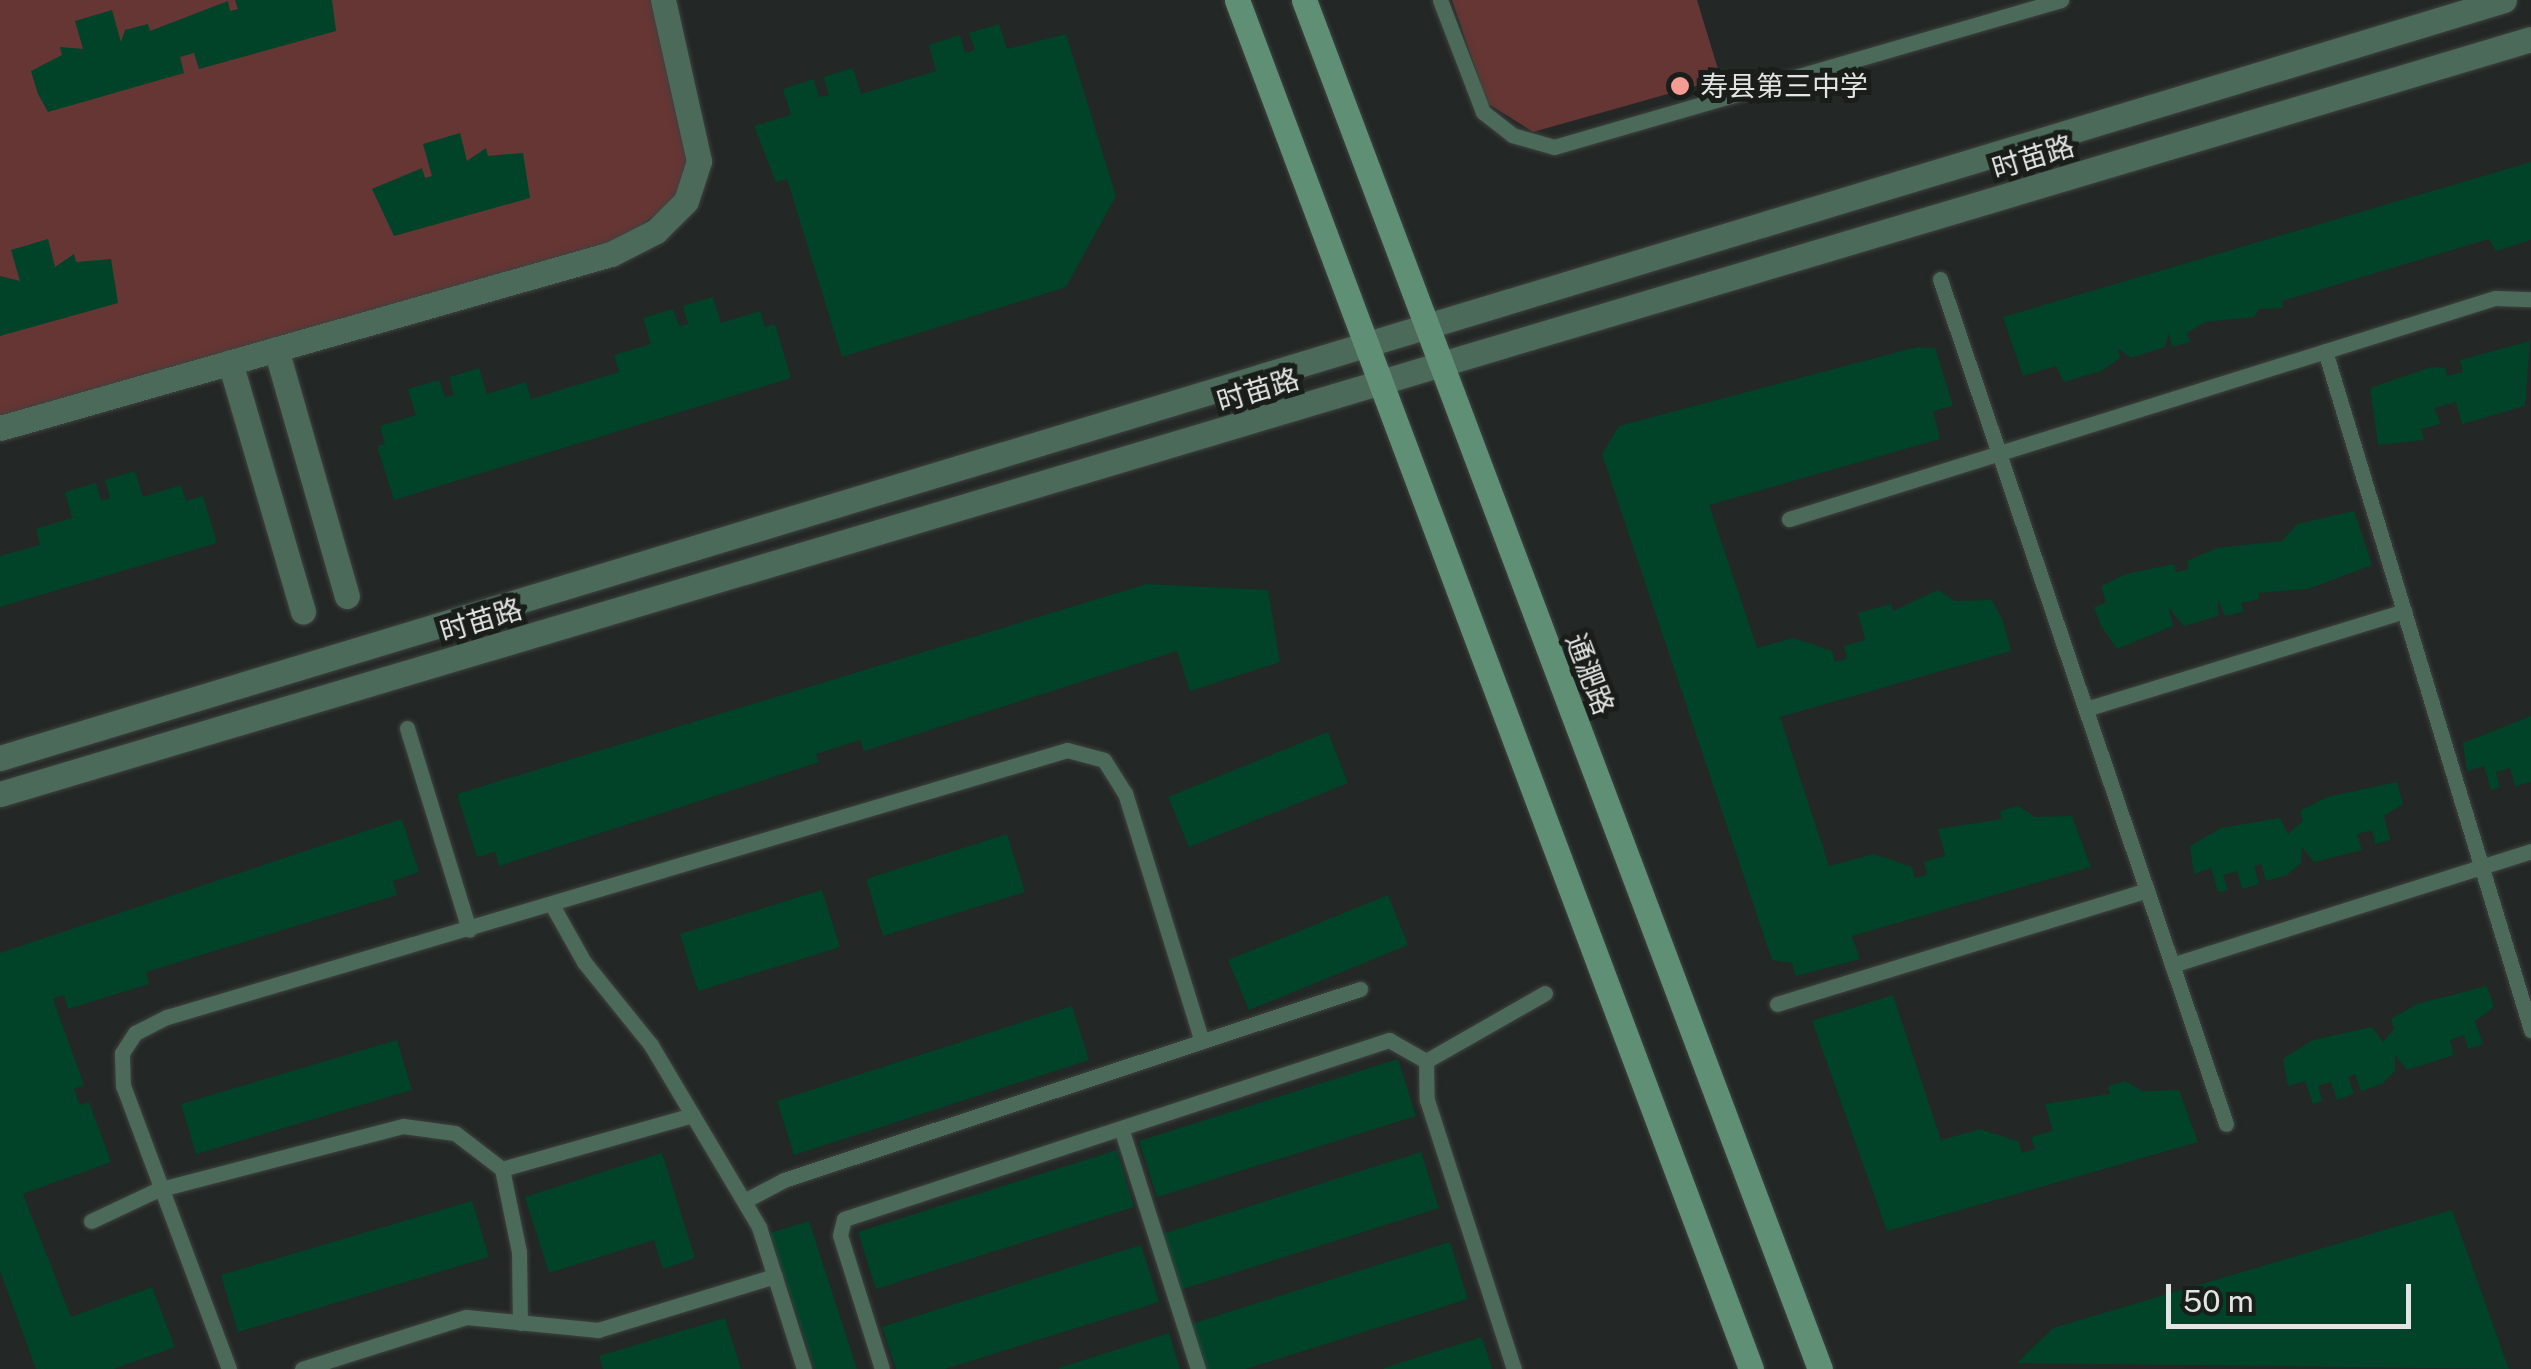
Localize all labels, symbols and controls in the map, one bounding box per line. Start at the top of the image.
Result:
place label: 寿县第三中学 [1700,69,1868,103]
marker: 寿县第三中学 [1669,75,1691,97]
street label: 时苗路 [1988,129,2078,185]
street label: 时苗路 [1213,362,1303,418]
street label: 时苗路 [436,592,526,648]
street label: 通淝路 [1559,629,1621,719]
scale bar [2171,1264,2416,1326]
text: 50 m [2183,1283,2254,1319]

